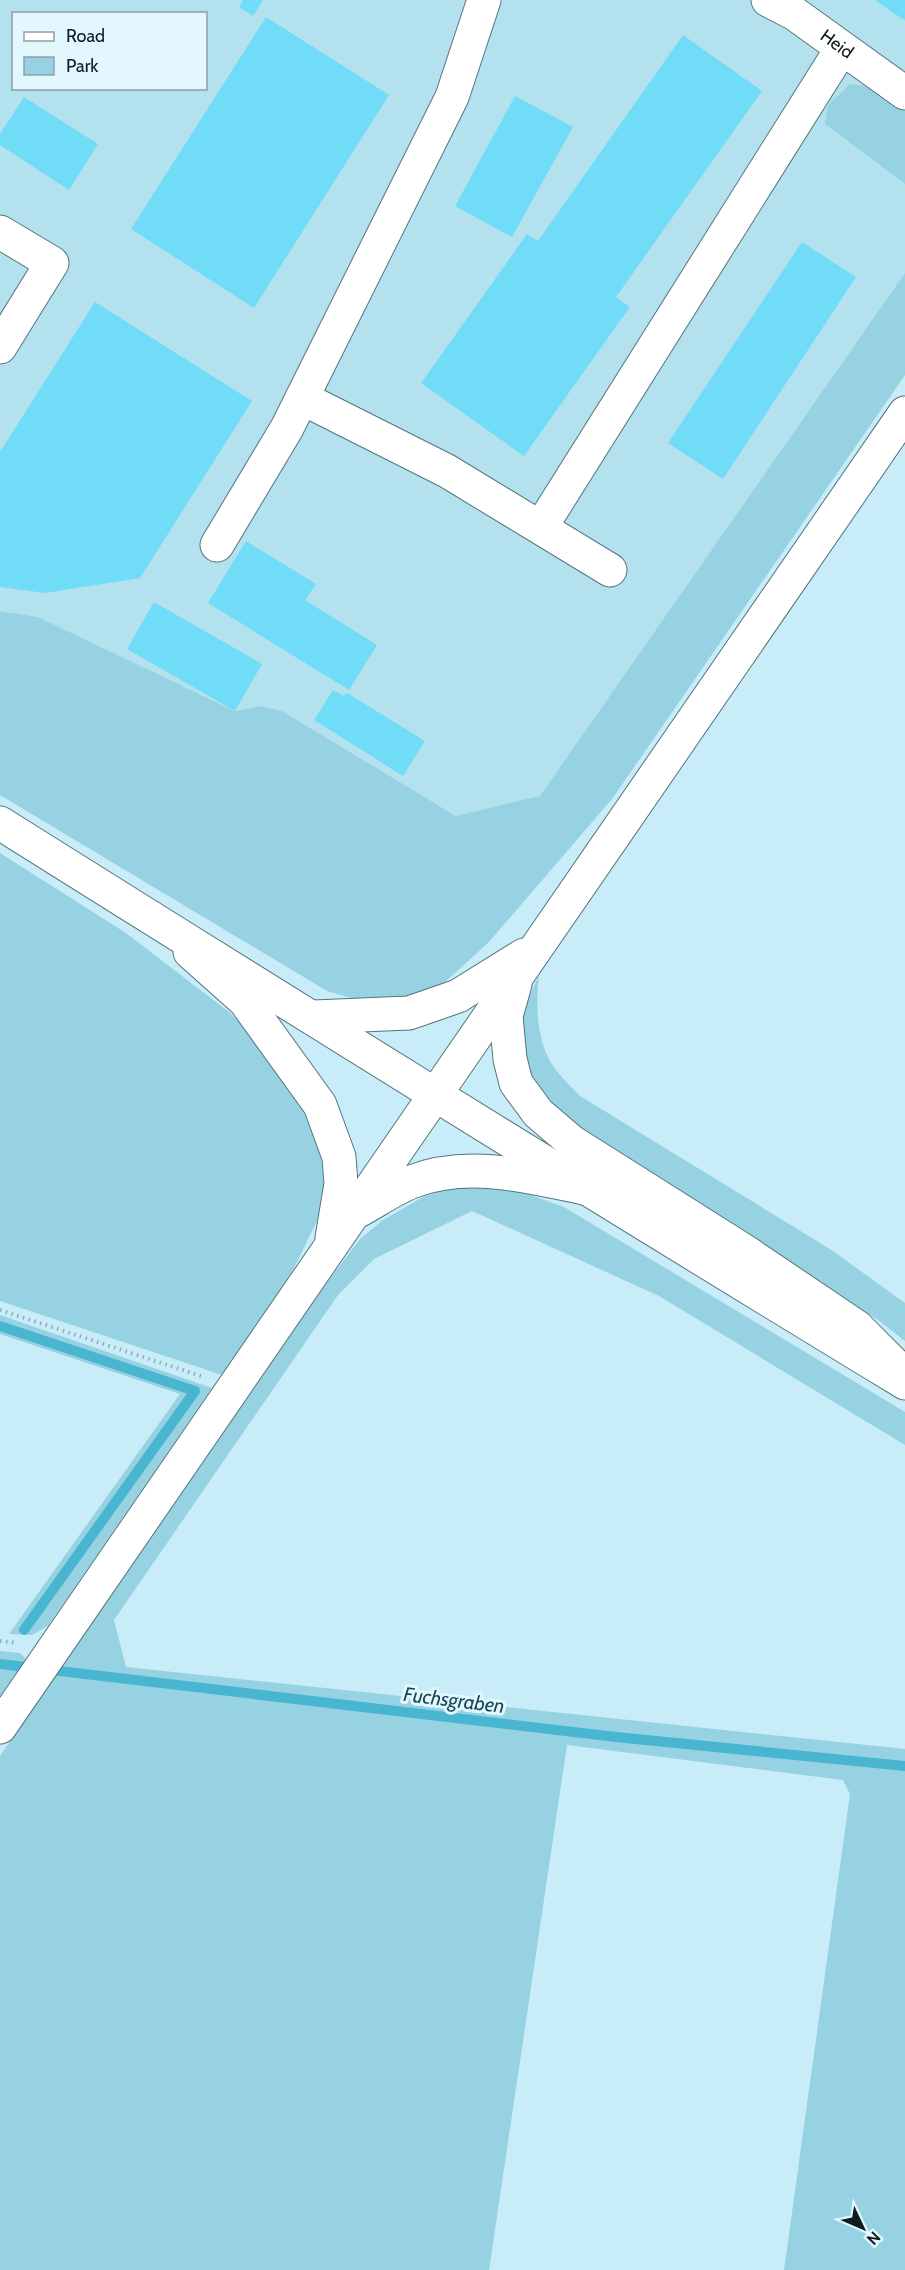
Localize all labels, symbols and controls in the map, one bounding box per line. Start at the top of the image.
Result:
legend [12,12,207,90]
text: Road [66,25,105,47]
street label: Heid [816,25,858,63]
text: Park [66,55,99,77]
water label: Fuchsgraben [402,1682,506,1718]
north arrow [833,2198,893,2258]
text: N [863,2227,884,2249]

